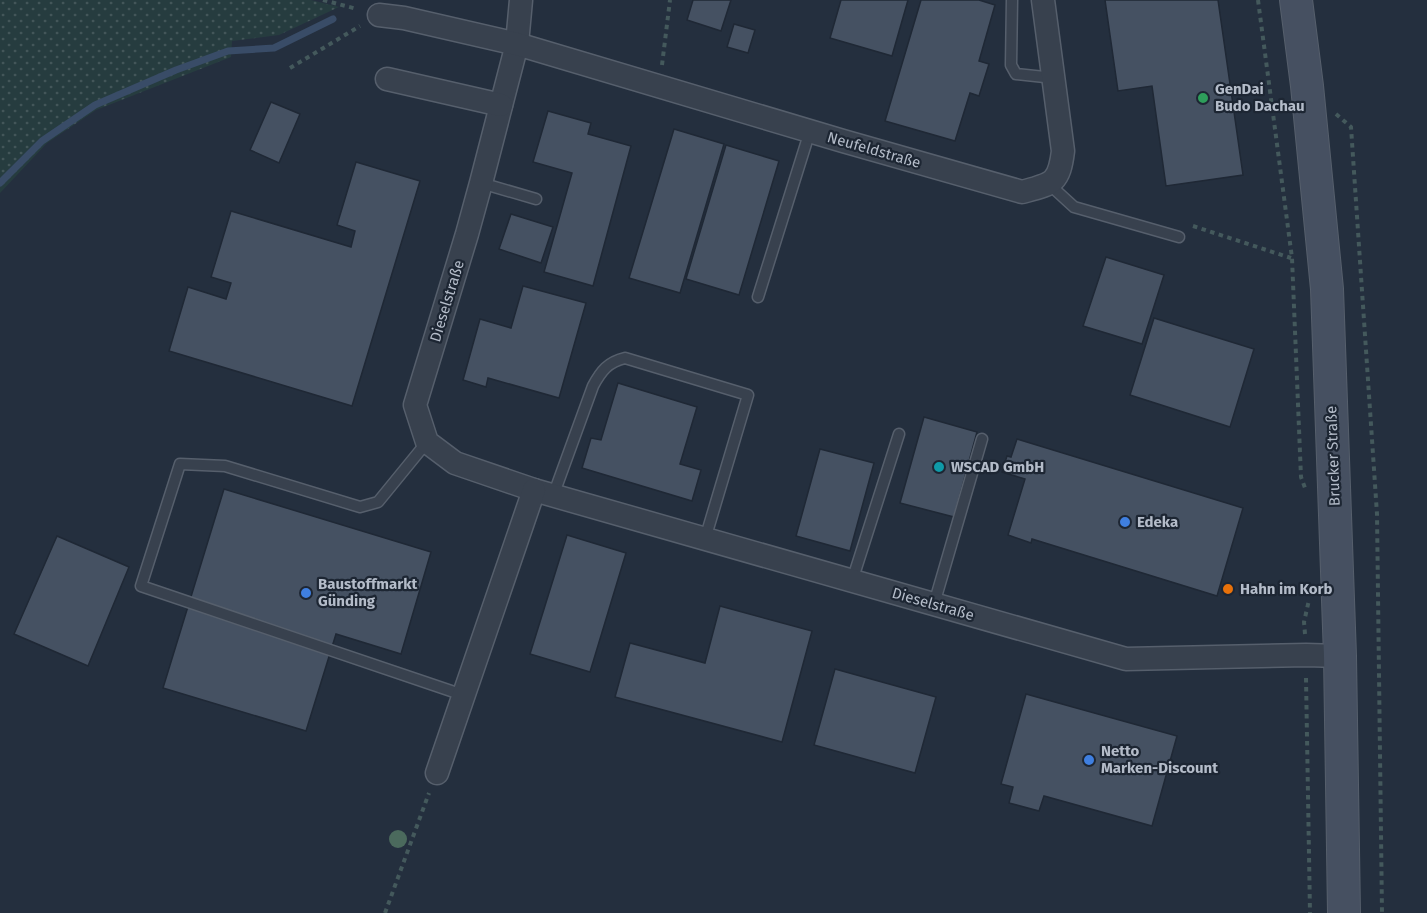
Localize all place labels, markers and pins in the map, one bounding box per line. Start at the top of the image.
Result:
place label: GenDai Budo Dachau [1215,80,1305,115]
marker: GenDai Budo Dachau [1196,91,1210,105]
place label: WSCAD GmbH [951,458,1044,476]
marker: WSCAD GmbH [932,460,946,474]
place label: Edeka [1137,513,1178,531]
marker: Edeka [1118,515,1132,529]
place label: Baustoffmarkt Günding [318,575,417,610]
place label: Hahn im Korb [1240,580,1333,598]
marker: Hahn im Korb [1221,582,1235,596]
marker: Baustoffmarkt Günding [299,586,313,600]
place label: Netto Marken-Discount [1101,742,1218,777]
marker: Netto Marken-Discount [1082,753,1096,767]

